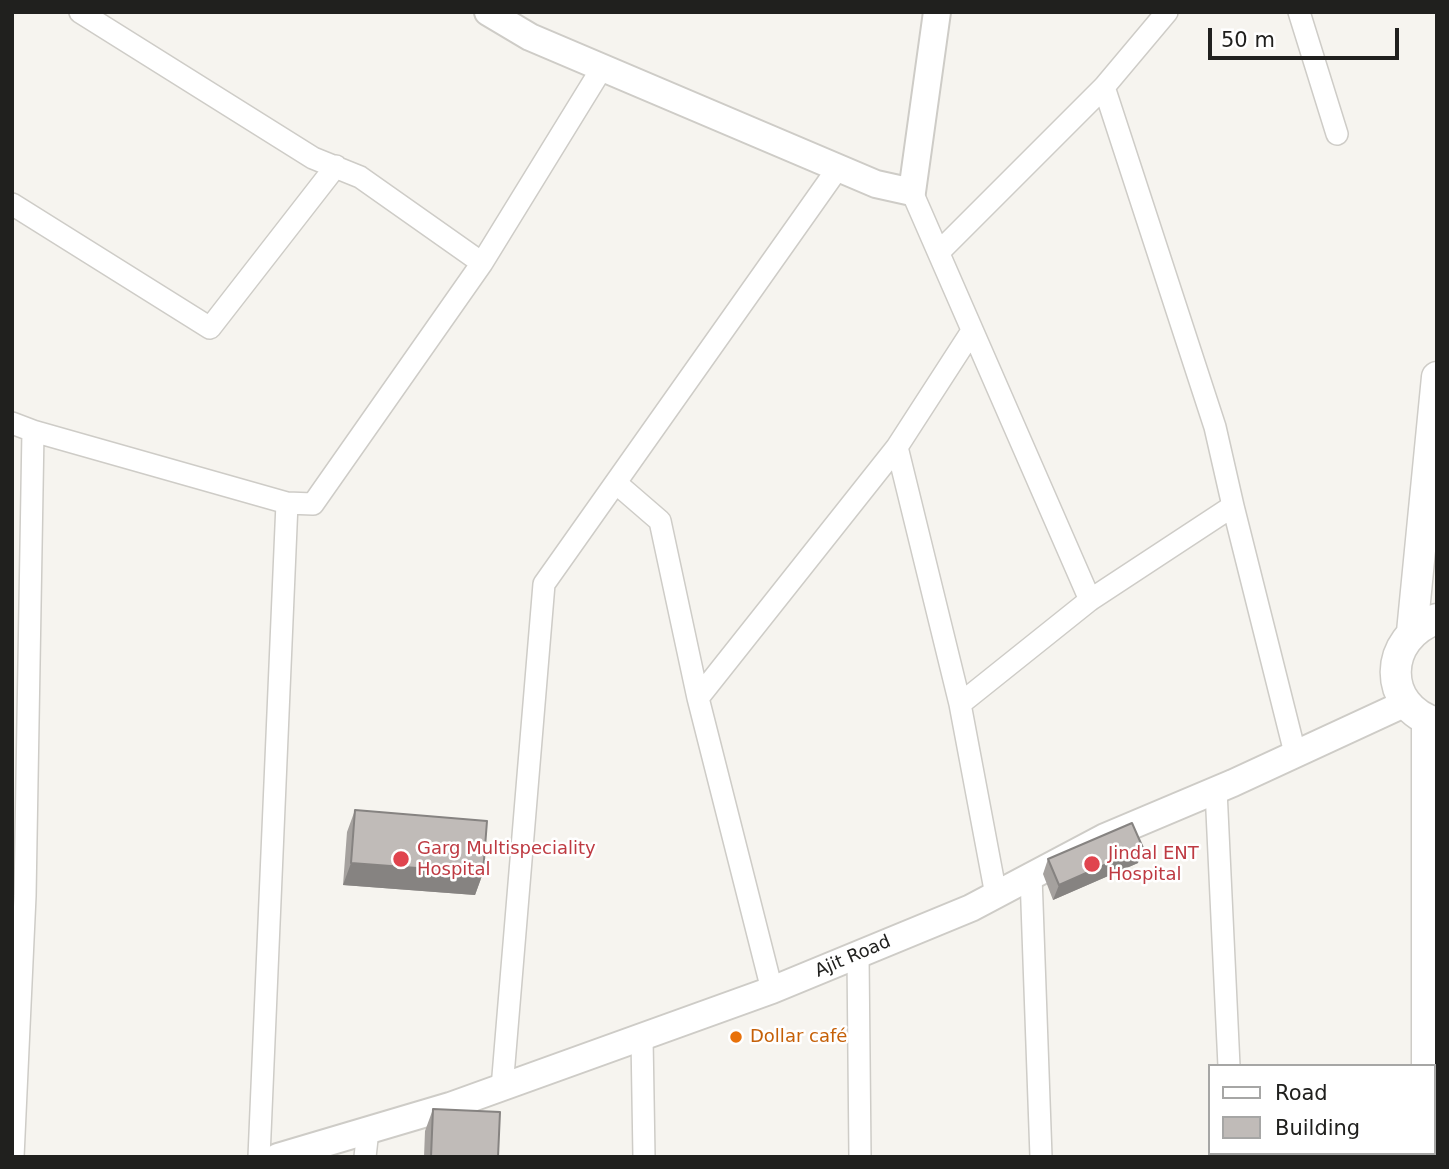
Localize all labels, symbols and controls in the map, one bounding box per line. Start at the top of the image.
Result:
scale bar [1211,14,1402,58]
text: 50 m [1221,28,1275,52]
place label: Garg Multispeciality Hospital [417,838,596,880]
place label: Jindal ENT Hospital [1108,843,1199,886]
marker: Garg Multispeciality Hospital [391,849,411,869]
marker: Jindal ENT Hospital [1082,854,1102,874]
street label: Ajit Road [812,931,894,983]
place label: Dollar café [750,1026,847,1048]
marker: Dollar café [728,1029,744,1045]
legend [1208,1064,1435,1155]
text: Road [1275,1081,1328,1105]
text: Building [1275,1116,1360,1140]

